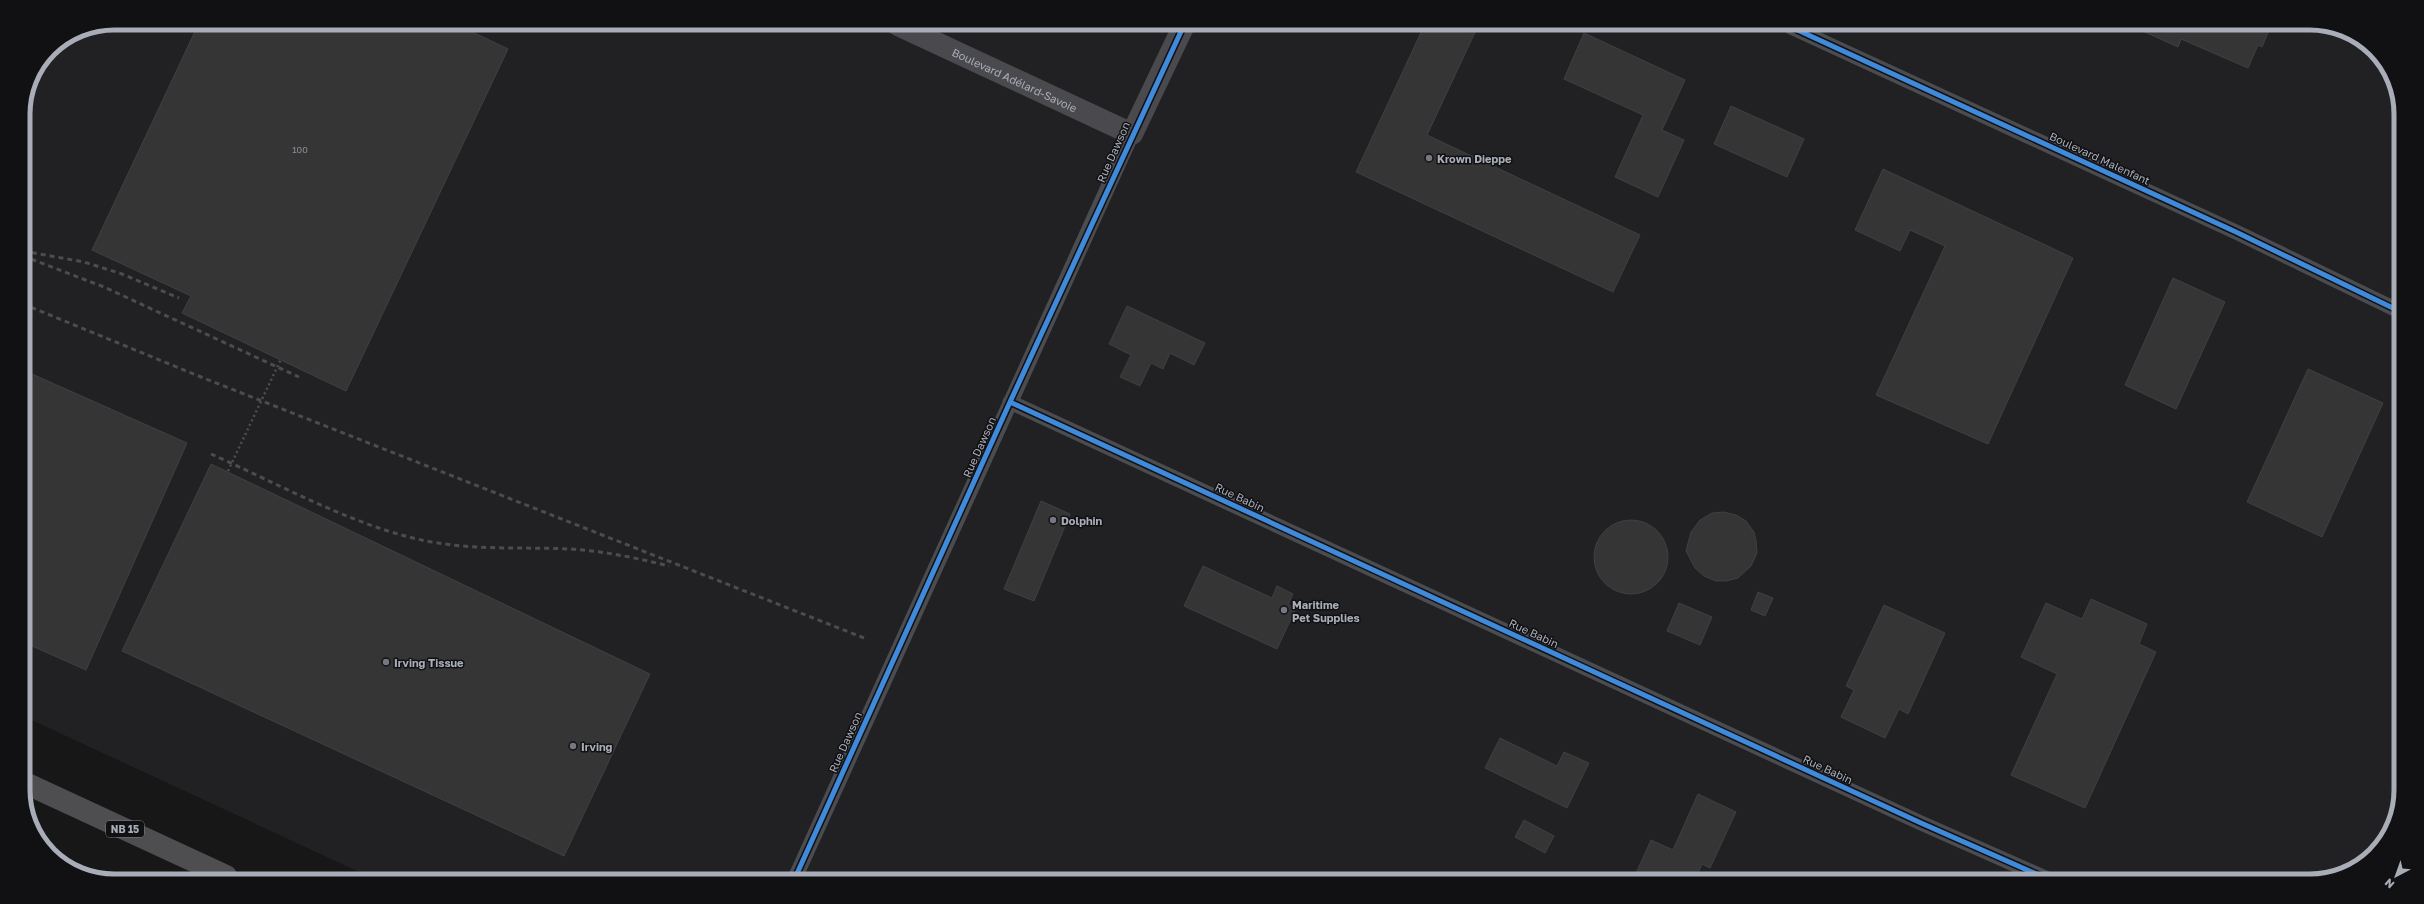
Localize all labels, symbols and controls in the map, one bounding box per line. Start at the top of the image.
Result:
street label: Boulevard Adélard-Savoie [950,45,1079,114]
street label: Rue Dawson [1094,120,1132,184]
street label: Boulevard Malenfant [2048,129,2152,187]
house number: 100 [292,144,308,155]
place label: Krown Dieppe [1437,152,1512,165]
marker: Krown Dieppe [1424,153,1434,163]
street label: Rue Dawson [960,415,998,479]
street label: Rue Babin [1213,480,1267,514]
place label: Dolphin [1061,514,1103,527]
marker: Dolphin [1048,515,1058,525]
place label: Maritime Pet Supplies [1292,598,1360,624]
marker: Maritime Pet Supplies [1279,605,1289,615]
street label: Rue Babin [1507,616,1561,650]
place label: Irving Tissue [394,656,464,669]
marker: Irving Tissue [381,657,391,667]
street label: Rue Dawson [826,710,864,774]
place label: Irving [581,740,613,753]
marker: Irving [568,741,578,751]
street label: Rue Babin [1801,752,1855,786]
road number: NB 15 [106,821,144,837]
north arrow [2376,856,2416,896]
text: N [2382,876,2397,892]

